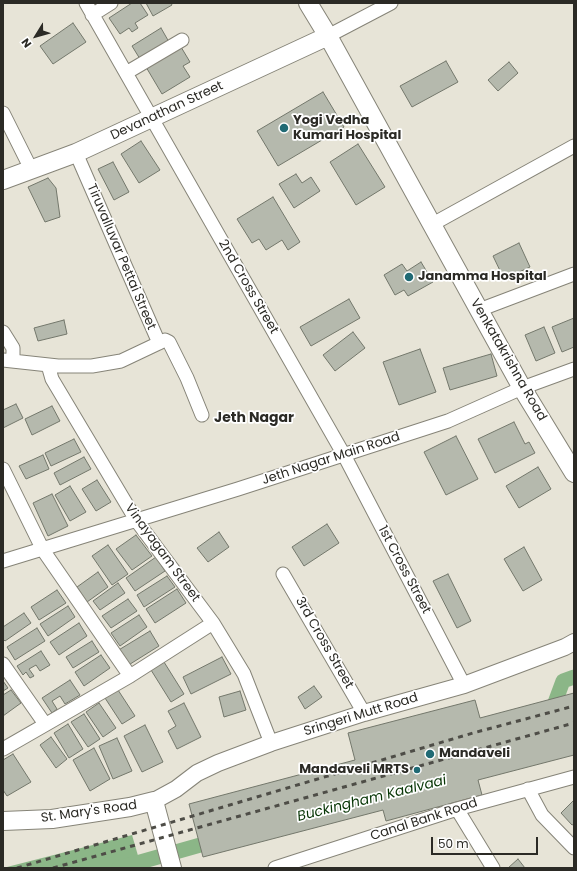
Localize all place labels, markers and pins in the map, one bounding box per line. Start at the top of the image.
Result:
place label: Yogi Vedha Kumari Hospital [293,113,401,144]
marker: Yogi Vedha Kumari Hospital [278,122,290,134]
place label: Janamma Hospital [418,269,547,285]
marker: Janamma Hospital [403,271,415,283]
place label: Mandaveli [439,746,510,762]
marker: Mandaveli [424,748,436,760]
place label: Mandaveli MRTS [299,762,409,778]
marker: Mandaveli MRTS [412,765,422,775]

